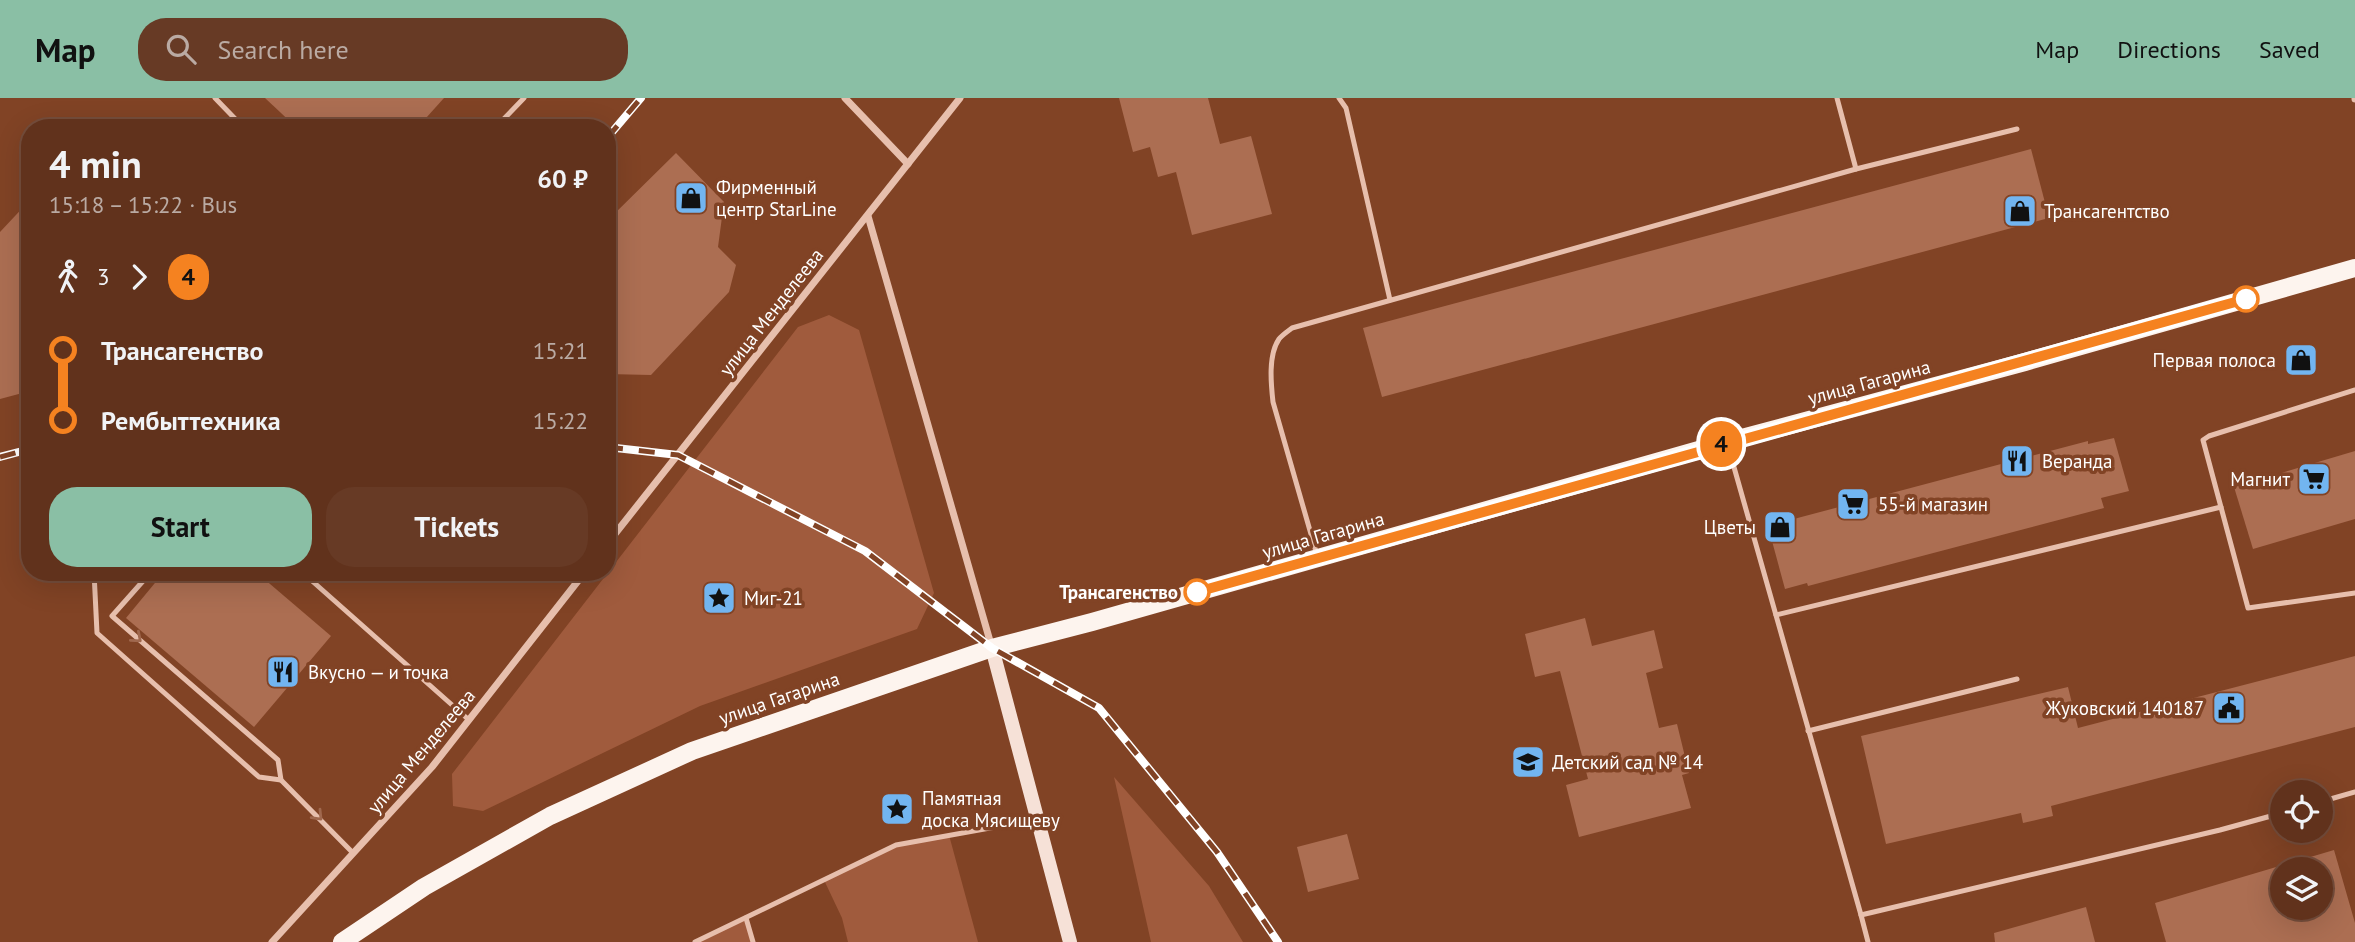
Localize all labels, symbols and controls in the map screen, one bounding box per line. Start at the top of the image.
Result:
search box [138,18,628,81]
text: Map [35,28,96,71]
icon: search [162,30,200,68]
text: Search here [218,33,349,66]
text: Map [2035,34,2079,65]
text: Directions [2117,34,2221,65]
text: Saved [2259,34,2320,65]
text: 4 min [49,139,142,188]
text: 60 ₽ [537,162,588,195]
place label: Фирменный центр StarLine [716,175,837,221]
shop icon: Фирменный центр StarLine [672,179,710,217]
text: 15:18 – 15:22 · Bus [49,190,237,219]
shop icon: Трансагентство [2001,192,2039,230]
place label: Трансагентство [2044,199,2170,223]
street label: улица Менделеева [714,243,828,381]
icon: walk [49,258,87,296]
icon: forward [120,258,158,296]
text: 4 [182,261,195,292]
text: 3 [97,262,110,291]
unlabelled marker [2233,286,2259,312]
text: Трансагенство [101,334,264,367]
text: 15:21 [533,336,588,365]
shop icon: Первая полоса [2282,341,2320,379]
place label: Первая полоса [2153,348,2276,372]
street label: улица Гагарина [1805,354,1933,410]
text: Рембыттехника [101,404,281,437]
text: 15:22 [533,406,588,435]
line badge: 4 [1698,421,1744,467]
text: 4 [1714,428,1728,459]
restaurant icon: Веранда [1998,442,2036,480]
place label: Веранда [2042,449,2112,473]
supermarket icon: Магнит [2295,460,2333,498]
place label: Магнит [2230,467,2290,491]
supermarket icon: 55-й магазин [1834,485,1872,523]
button: Start [49,487,312,567]
button: Tickets [326,487,588,567]
place label: 55-й магазин [1878,492,1988,516]
street label: улица Гагарина [1259,506,1387,564]
shop icon: Цветы [1761,508,1799,546]
place label: Цветы [1704,515,1756,539]
place icon: Миг-21 [700,579,738,617]
marker: Трансагенство [1184,579,1210,605]
place label: Трансагенство [1059,580,1178,604]
place label: Миг-21 [744,586,803,610]
one-way arrow [129,630,142,642]
restaurant icon: Вкусно — и точка [264,653,302,691]
place label: Вкусно — и точка [308,660,449,684]
street label: улица Гагарина [716,666,842,730]
street label: улица Менделеева [362,684,480,818]
public building icon: Жуковский 140187 [2210,689,2248,727]
place label: Жуковский 140187 [2045,696,2204,720]
school or university icon: Детский сад № 14 [1509,743,1547,781]
place label: Детский сад № 14 [1552,750,1703,774]
map controls [2270,780,2333,920]
button: locate [2270,780,2333,843]
place label: Памятная доска Мясищеву [922,786,1060,832]
place icon: Памятная доска Мясищеву [878,790,916,828]
one-way arrow [309,808,322,821]
button: layers [2270,857,2333,920]

